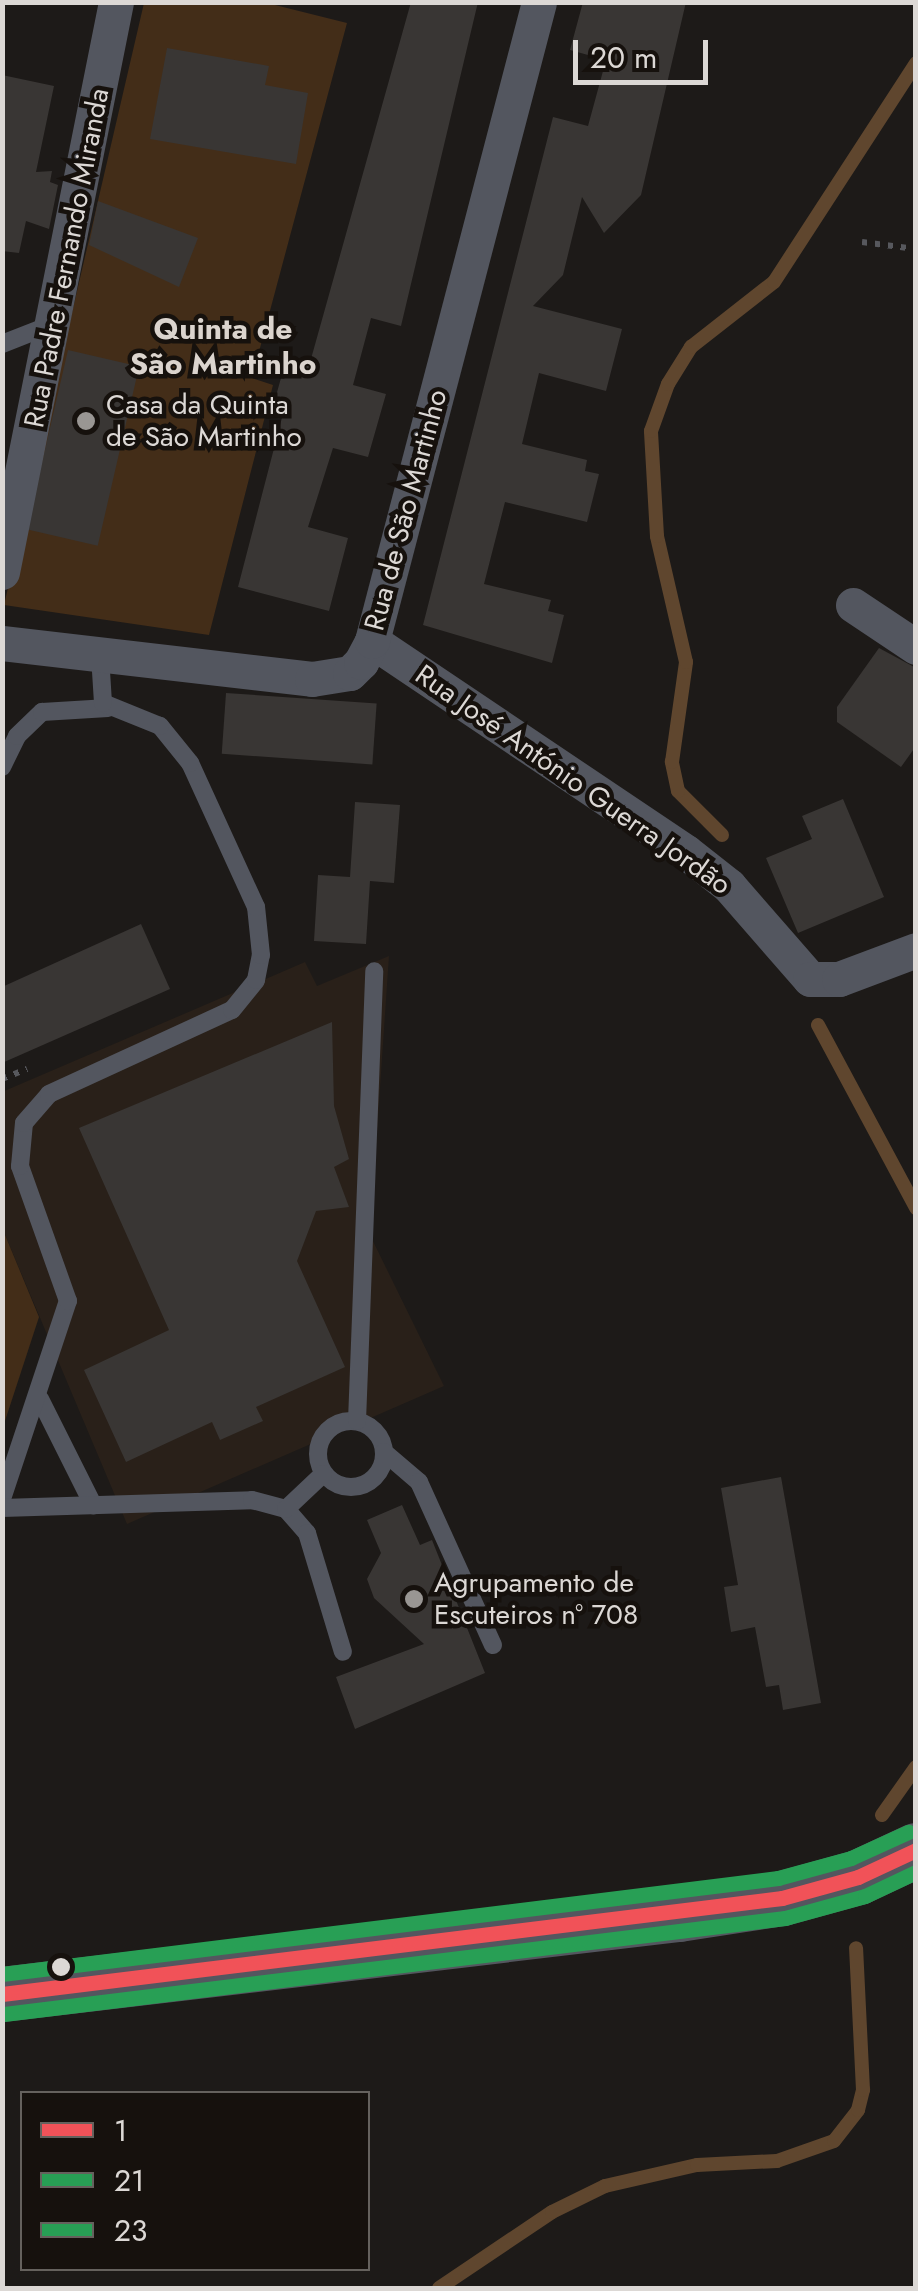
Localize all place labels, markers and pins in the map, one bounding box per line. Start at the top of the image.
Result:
place label: Casa da Quinta de São Martinho [106,388,302,454]
marker: Casa da Quinta de São Martinho [75,410,97,432]
place label: Agrupamento de Escuteiros nº 708 [434,1566,638,1632]
marker: Agrupamento de Escuteiros nº 708 [403,1588,425,1610]
unlabelled marker [51,1957,71,1977]

